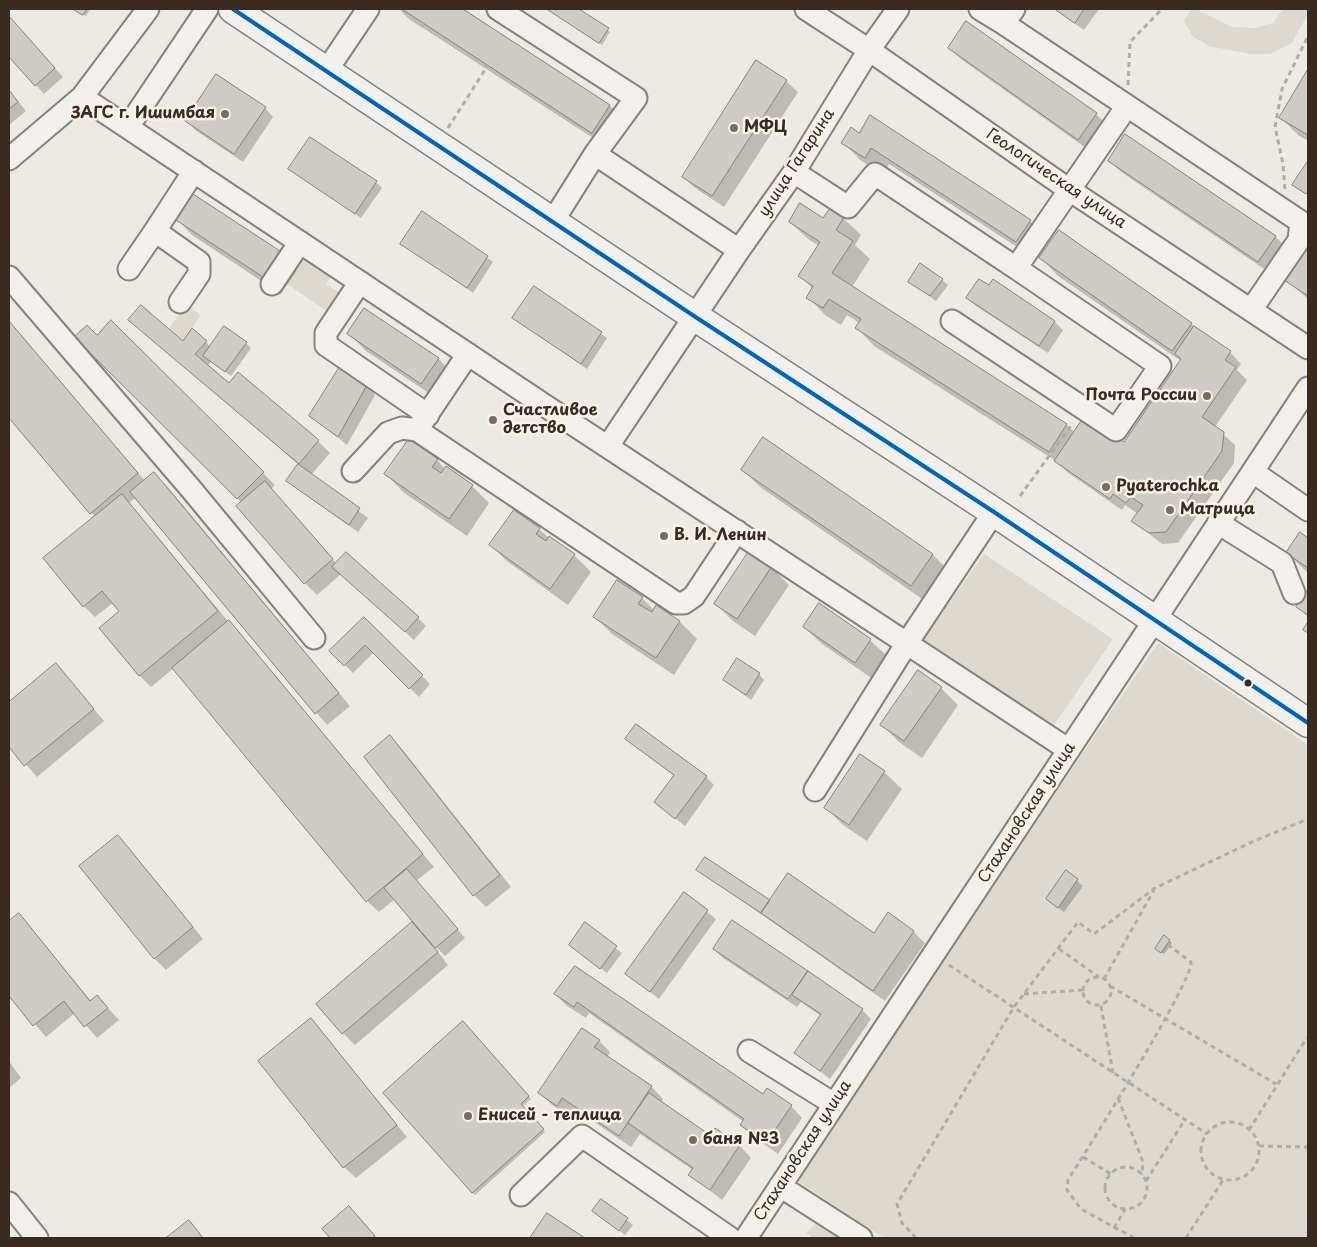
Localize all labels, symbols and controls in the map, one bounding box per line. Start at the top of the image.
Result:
place label: ЗАГС г. Ишимбая [71,104,215,124]
street label: улица Гагарина [755,105,839,221]
marker: ЗАГС г. Ишимбая [219,108,231,120]
place label: МФЦ [744,118,787,138]
marker: МФЦ [728,122,740,134]
street label: Геологическая улица [982,125,1130,233]
place label: Почта России [1086,386,1197,406]
marker: Почта России [1201,390,1213,402]
place label: Счастливое детство [503,401,597,439]
marker: Счастливое детство [487,414,499,426]
place label: Pyaterochka [1116,477,1219,497]
marker: Pyaterochka [1100,481,1112,493]
place label: Матрица [1180,500,1255,520]
marker: Матрица [1164,504,1176,516]
place label: В. И. Ленин [674,526,767,546]
marker: В. И. Ленин [658,530,670,542]
unlabelled marker [1243,678,1253,688]
street label: Стахановская улица [974,739,1080,887]
street label: Стахановская улица [750,1077,856,1225]
place label: Енисей - теплица [478,1106,621,1126]
marker: Енисей - теплица [462,1110,474,1122]
place label: баня №3 [703,1130,779,1150]
marker: баня №3 [687,1134,699,1146]

